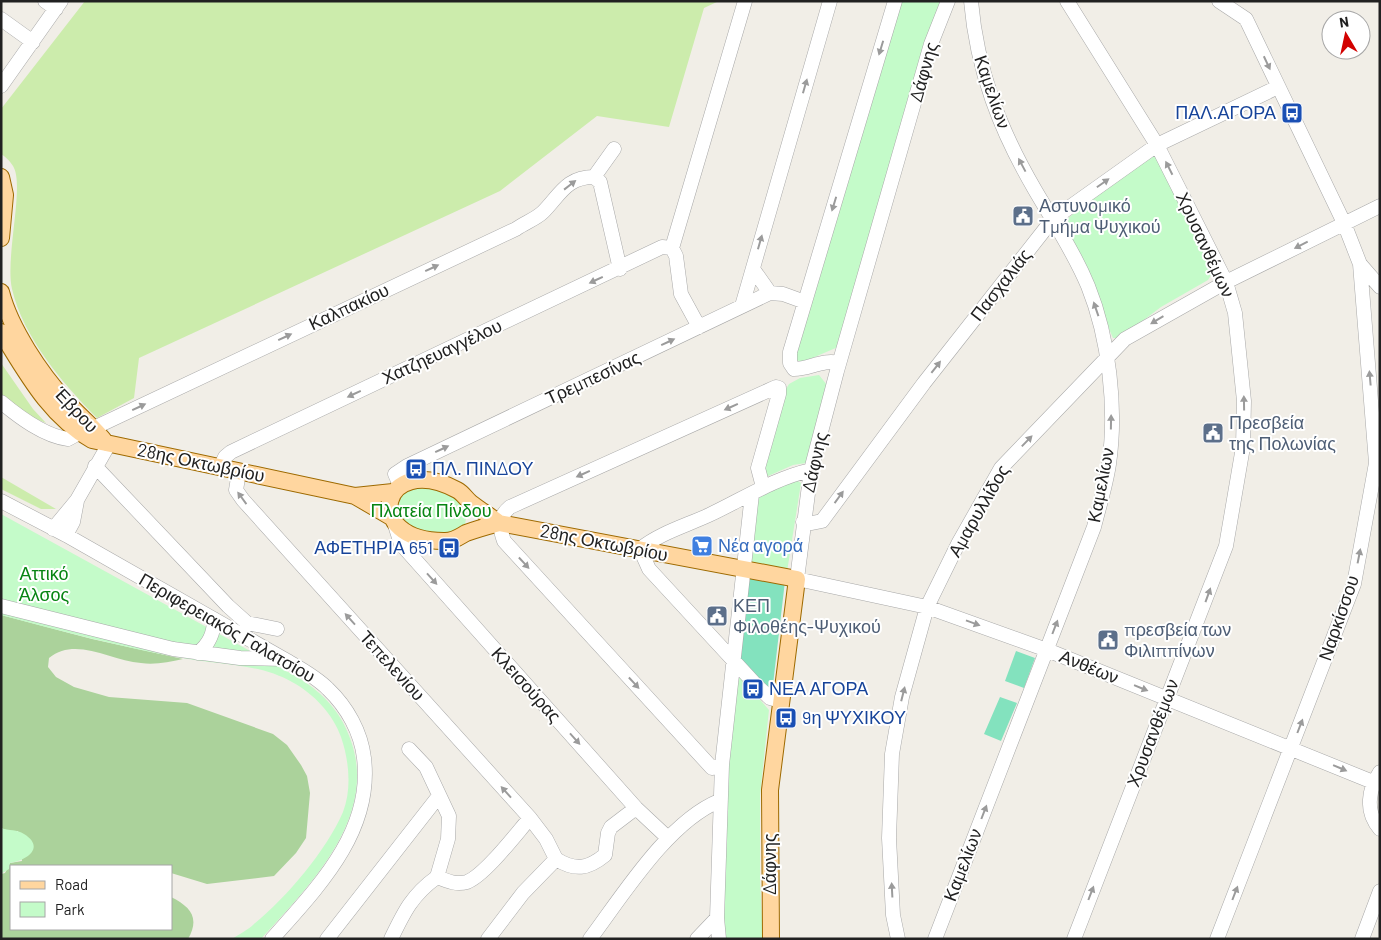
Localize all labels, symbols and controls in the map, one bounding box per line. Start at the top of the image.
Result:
north arrow [1321,10,1371,60]
text: N [1338,13,1350,31]
street label: Δάφνης [904,39,942,104]
one-way arrow [877,41,885,56]
street label: Καμελίων [970,52,1016,131]
one-way arrow [1263,56,1271,70]
one-way arrow [802,79,810,94]
place label: ΠΑΛ.ΑΓΟΡΑ [1175,101,1276,123]
bus stop icon: ΠΑΛ.ΑΓΟΡΑ [1280,101,1304,125]
one-way arrow [1018,158,1026,172]
one-way arrow [1165,161,1173,175]
one-way arrow [1097,178,1110,188]
one-way arrow [563,179,576,190]
street label: Χρυσανθέμων [1172,188,1240,301]
place label: Αστυνομικό Τμήμα Ψυχικού [1039,194,1161,237]
one-way arrow [830,196,838,211]
public building icon: Αστυνομικό Τμήμα Ψυχικού [1011,204,1035,228]
one-way arrow [757,235,765,250]
one-way arrow [1294,241,1308,249]
street label: Πασχαλιάς [965,243,1036,325]
one-way arrow [425,264,440,272]
one-way arrow [589,277,603,285]
street label: Καλπακίου [305,278,392,334]
one-way arrow [1092,302,1099,317]
street label: Χατζηευαγγέλου [378,314,505,388]
one-way arrow [1150,316,1163,325]
one-way arrow [278,333,293,342]
one-way arrow [661,338,675,346]
street label: Τρεμπεσίνας [542,345,644,409]
one-way arrow [931,361,942,374]
one-way arrow [1365,370,1373,386]
street label: Έβρου [49,381,103,437]
one-way arrow [347,390,361,398]
one-way arrow [1239,394,1247,410]
one-way arrow [131,402,146,411]
one-way arrow [724,403,738,411]
place label: Πρεσβεία της Πολωνίας [1229,411,1336,454]
one-way arrow [1107,413,1115,429]
public building icon: Πρεσβεία της Πολωνίας [1201,421,1225,445]
street label: Δάφνης [796,429,832,494]
one-way arrow [1021,436,1033,448]
street label: 28ης Οκτωβρίου [136,438,267,486]
one-way arrow [435,445,450,453]
street label: Καμελίων [1082,445,1118,524]
bus stop icon: ΠΛ. ΠΙΝΔΟΥ [404,457,428,481]
place label: ΠΛ. ΠΙΝΔΟΥ [432,457,534,479]
street label: Αμαρυλλίδος [943,460,1014,561]
one-way arrow [576,470,590,478]
one-way arrow [237,491,247,505]
one-way arrow [834,491,845,504]
park label: Πλατεία Πίνδου [370,499,492,521]
street label: 28ης Οκτωβρίου [538,519,670,565]
supermarket icon: Νέα αγορά [690,534,714,558]
place label: Νέα αγορά [718,534,803,556]
place label: ΑΦΕΤΗΡΙΑ 651 [314,536,433,558]
bus stop icon: ΑΦΕΤΗΡΙΑ 651 [437,536,461,560]
one-way arrow [1355,548,1363,564]
one-way arrow [518,557,530,569]
park label: Αττικό Άλσος [19,562,70,605]
street label: Περιφερειακός Γαλατσίου [135,568,320,687]
one-way arrow [426,572,438,584]
street label: Ναρκίσσου [1313,572,1363,663]
one-way arrow [1205,588,1212,603]
place label: ΚΕΠ Φιλοθέης-Ψυχικού [733,594,881,637]
public building icon: ΚΕΠ Φιλοθέης-Ψυχικού [705,604,729,628]
one-way arrow [345,613,356,626]
place label: πρεσβεία των Φιλιππίνων [1124,618,1231,661]
one-way arrow [966,619,981,627]
one-way arrow [1052,620,1059,635]
street label: Τεπελενίου [356,626,430,705]
public building icon: πρεσβεία των Φιλιππίνων [1096,628,1120,652]
street label: Κλεισούρας [487,642,566,727]
street label: Ανθέων [1057,644,1122,688]
one-way arrow [628,676,640,688]
street label: Χρυσανθέμων [1121,676,1183,790]
bus stop icon: ΝΕΑ ΑΓΟΡΑ [741,677,765,701]
place label: ΝΕΑ ΑΓΟΡΑ [769,677,868,699]
one-way arrow [1134,684,1148,692]
one-way arrow [899,687,907,702]
bus stop icon: 9η ΨΥΧΙΚΟΥ [774,706,798,730]
place label: 9η ΨΥΧΙΚΟΥ [802,706,906,728]
one-way arrow [1297,718,1304,733]
one-way arrow [569,733,580,746]
one-way arrow [1333,764,1347,772]
one-way arrow [500,786,512,798]
one-way arrow [981,804,988,819]
street label: Καμελίων [938,825,986,904]
street label: Δάφνης [758,833,780,895]
legend [10,865,172,930]
text: Road [55,875,88,893]
one-way arrow [887,882,895,898]
one-way arrow [1087,885,1095,900]
one-way arrow [1232,886,1239,901]
text: Park [55,900,85,918]

